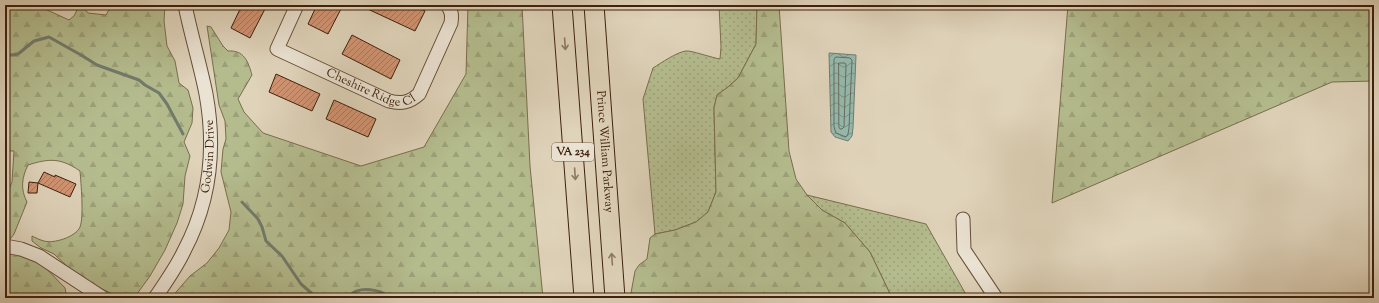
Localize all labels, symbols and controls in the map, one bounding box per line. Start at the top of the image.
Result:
one-way arrow [562,37,569,50]
street label: Cheshire Ridge Cl [323,64,420,112]
street label: Prince William Parkway [591,90,618,213]
street label: Godwin Drive [196,119,220,195]
road number: VA 234 [552,143,594,161]
one-way arrow [571,167,578,180]
one-way arrow [609,253,616,266]

